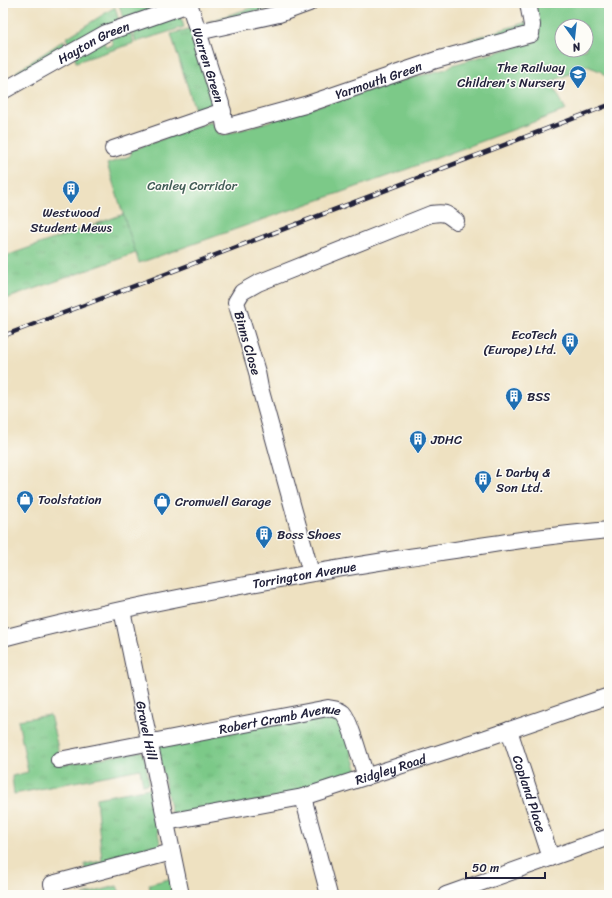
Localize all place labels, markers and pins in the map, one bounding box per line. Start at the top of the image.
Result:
place label: The Railway Children's Nursery [457,56,565,94]
school or university icon: The Railway Children's Nursery [568,64,588,89]
building icon: Westwood Student Mews [61,179,81,204]
place label: Westwood Student Mews [30,201,112,239]
place label: EcoTech (Europe) Ltd. [483,323,557,361]
building icon: EcoTech (Europe) Ltd. [560,331,580,356]
place label: BSS [527,385,550,408]
building icon: BSS [504,386,524,411]
place label: JDHC [430,428,462,451]
building icon: JDHC [408,429,428,454]
place label: L Darby & Son Ltd. [496,461,550,499]
building icon: L Darby & Son Ltd. [473,469,493,494]
place label: Toolstation [38,488,102,511]
shop icon: Toolstation [15,489,35,514]
place label: Cromwell Garage [175,490,272,513]
shop icon: Cromwell Garage [152,491,172,516]
place label: Boss Shoes [277,523,342,546]
building icon: Boss Shoes [254,524,274,549]

